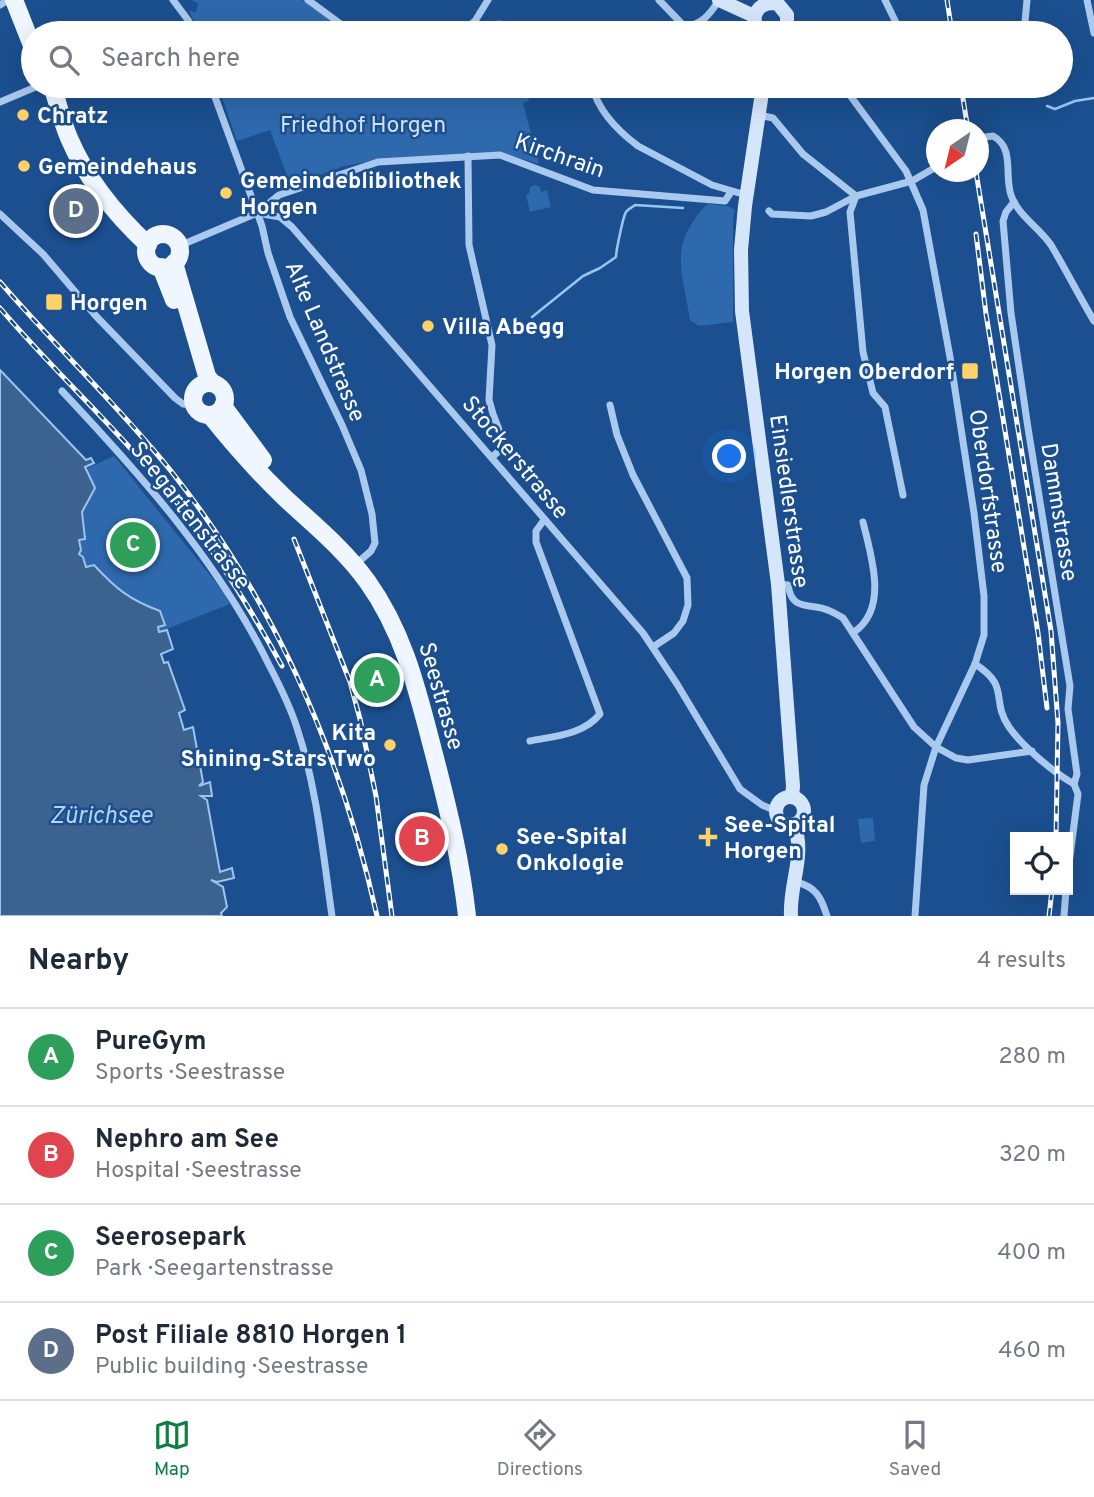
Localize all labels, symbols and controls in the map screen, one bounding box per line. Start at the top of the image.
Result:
search box [21,21,1073,98]
icon: search [45,41,83,79]
text: Search here [101,43,240,76]
place label: Chratz [37,103,109,132]
marker: Chratz [15,107,31,123]
park label: Friedhof Horgen [280,112,446,141]
north arrow [926,119,989,182]
street label: Kirchrain [510,128,608,186]
place label: Gemeindehaus [38,154,197,183]
marker: Gemeindehaus [16,158,32,174]
place label: Gemeindeblibliothek Horgen [240,168,462,223]
pin: D [53,185,99,237]
marker: Gemeindeblibliothek Horgen [218,185,234,201]
street label: Alte Landstrasse [277,257,371,427]
place label: Horgen [70,290,148,319]
marker: Horgen [44,292,64,312]
place label: Villa Abegg [442,314,565,343]
marker: Villa Abegg [420,318,436,334]
place label: Horgen Oberdorf [774,359,954,388]
marker: Horgen Oberdorf [960,361,980,381]
street label: Stockerstrasse [454,391,574,526]
street label: Oberdorfstrasse [961,407,1012,575]
street label: Einsiedlerstrasse [761,413,814,590]
street label: Seegartenstrasse [122,437,256,597]
your location [712,439,746,473]
street label: Dammstrasse [1032,441,1083,584]
pin: C [110,519,156,571]
street label: Seestrasse [410,639,469,754]
pin: A [354,654,400,706]
place label: Kita Shining-Stars Two [180,720,376,775]
marker: Kita Shining-Stars Two [382,737,398,753]
water label: Zürichsee [50,802,153,832]
place label: See-Spital Horgen [724,812,836,867]
pin: B [399,813,445,865]
place label: See-Spital Onkologie [516,824,628,879]
marker: See-Spital Horgen [698,827,718,847]
map controls [1010,832,1073,895]
button: locate [1010,832,1073,895]
marker: See-Spital Onkologie [494,841,510,857]
text: Nearby [28,943,129,980]
text: 4 results [977,947,1066,976]
text: PureGym [95,1026,206,1059]
text: A [43,1043,59,1072]
text: 280 m [998,1043,1066,1072]
text: Sports · Seestrasse [95,1059,285,1088]
text: Nephro am See [95,1124,279,1157]
text: B [43,1141,59,1170]
text: 320 m [999,1141,1066,1170]
text: Hospital · Seestrasse [95,1157,302,1186]
text: Seerosepark [95,1222,247,1255]
text: C [44,1239,58,1268]
text: 400 m [997,1239,1066,1268]
text: Park · Seegartenstrasse [95,1255,334,1284]
text: Post Filiale 8810 Horgen 1 [95,1320,407,1353]
text: D [43,1337,59,1366]
text: 460 m [998,1337,1066,1366]
text: Public building · Seestrasse [95,1353,368,1382]
tab: Map [153,1416,191,1482]
tab: Directions [497,1416,583,1482]
tab: Saved [889,1416,941,1482]

